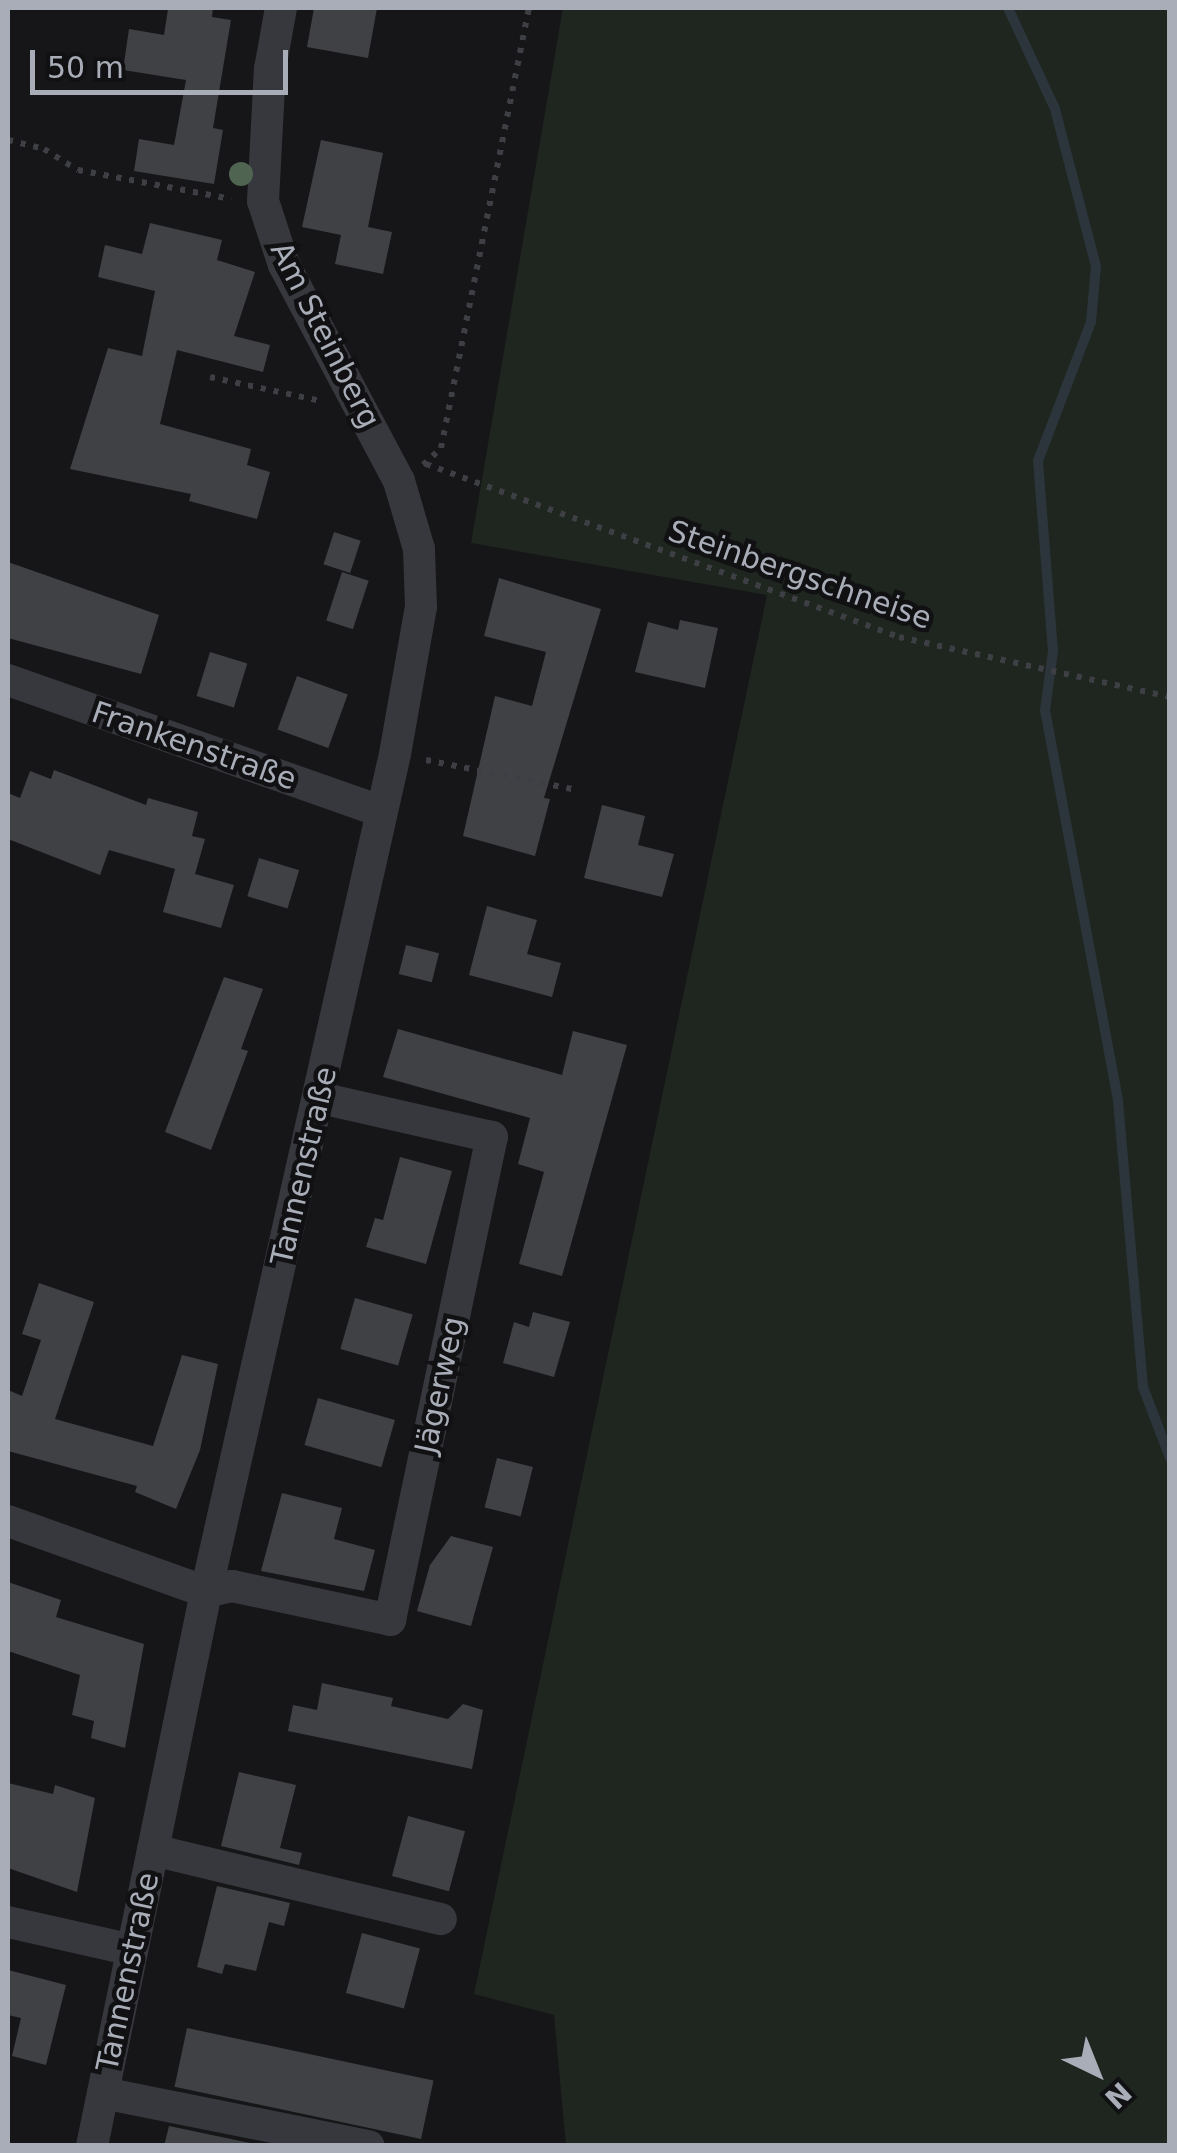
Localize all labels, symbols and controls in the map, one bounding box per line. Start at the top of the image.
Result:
scale bar [35,30,292,92]
text: 50 m [47,50,124,85]
street label: Am Steinberg [263,236,387,434]
street label: Steinbergschneise [664,513,936,637]
street label: Frankenstraße [87,694,301,798]
street label: Tannenstraße [264,1063,344,1269]
street label: Jägerweg [408,1313,472,1457]
street label: Tannenstraße [89,1869,167,2075]
north arrow [1047,2023,1147,2123]
text: N [1098,2075,1138,2115]

